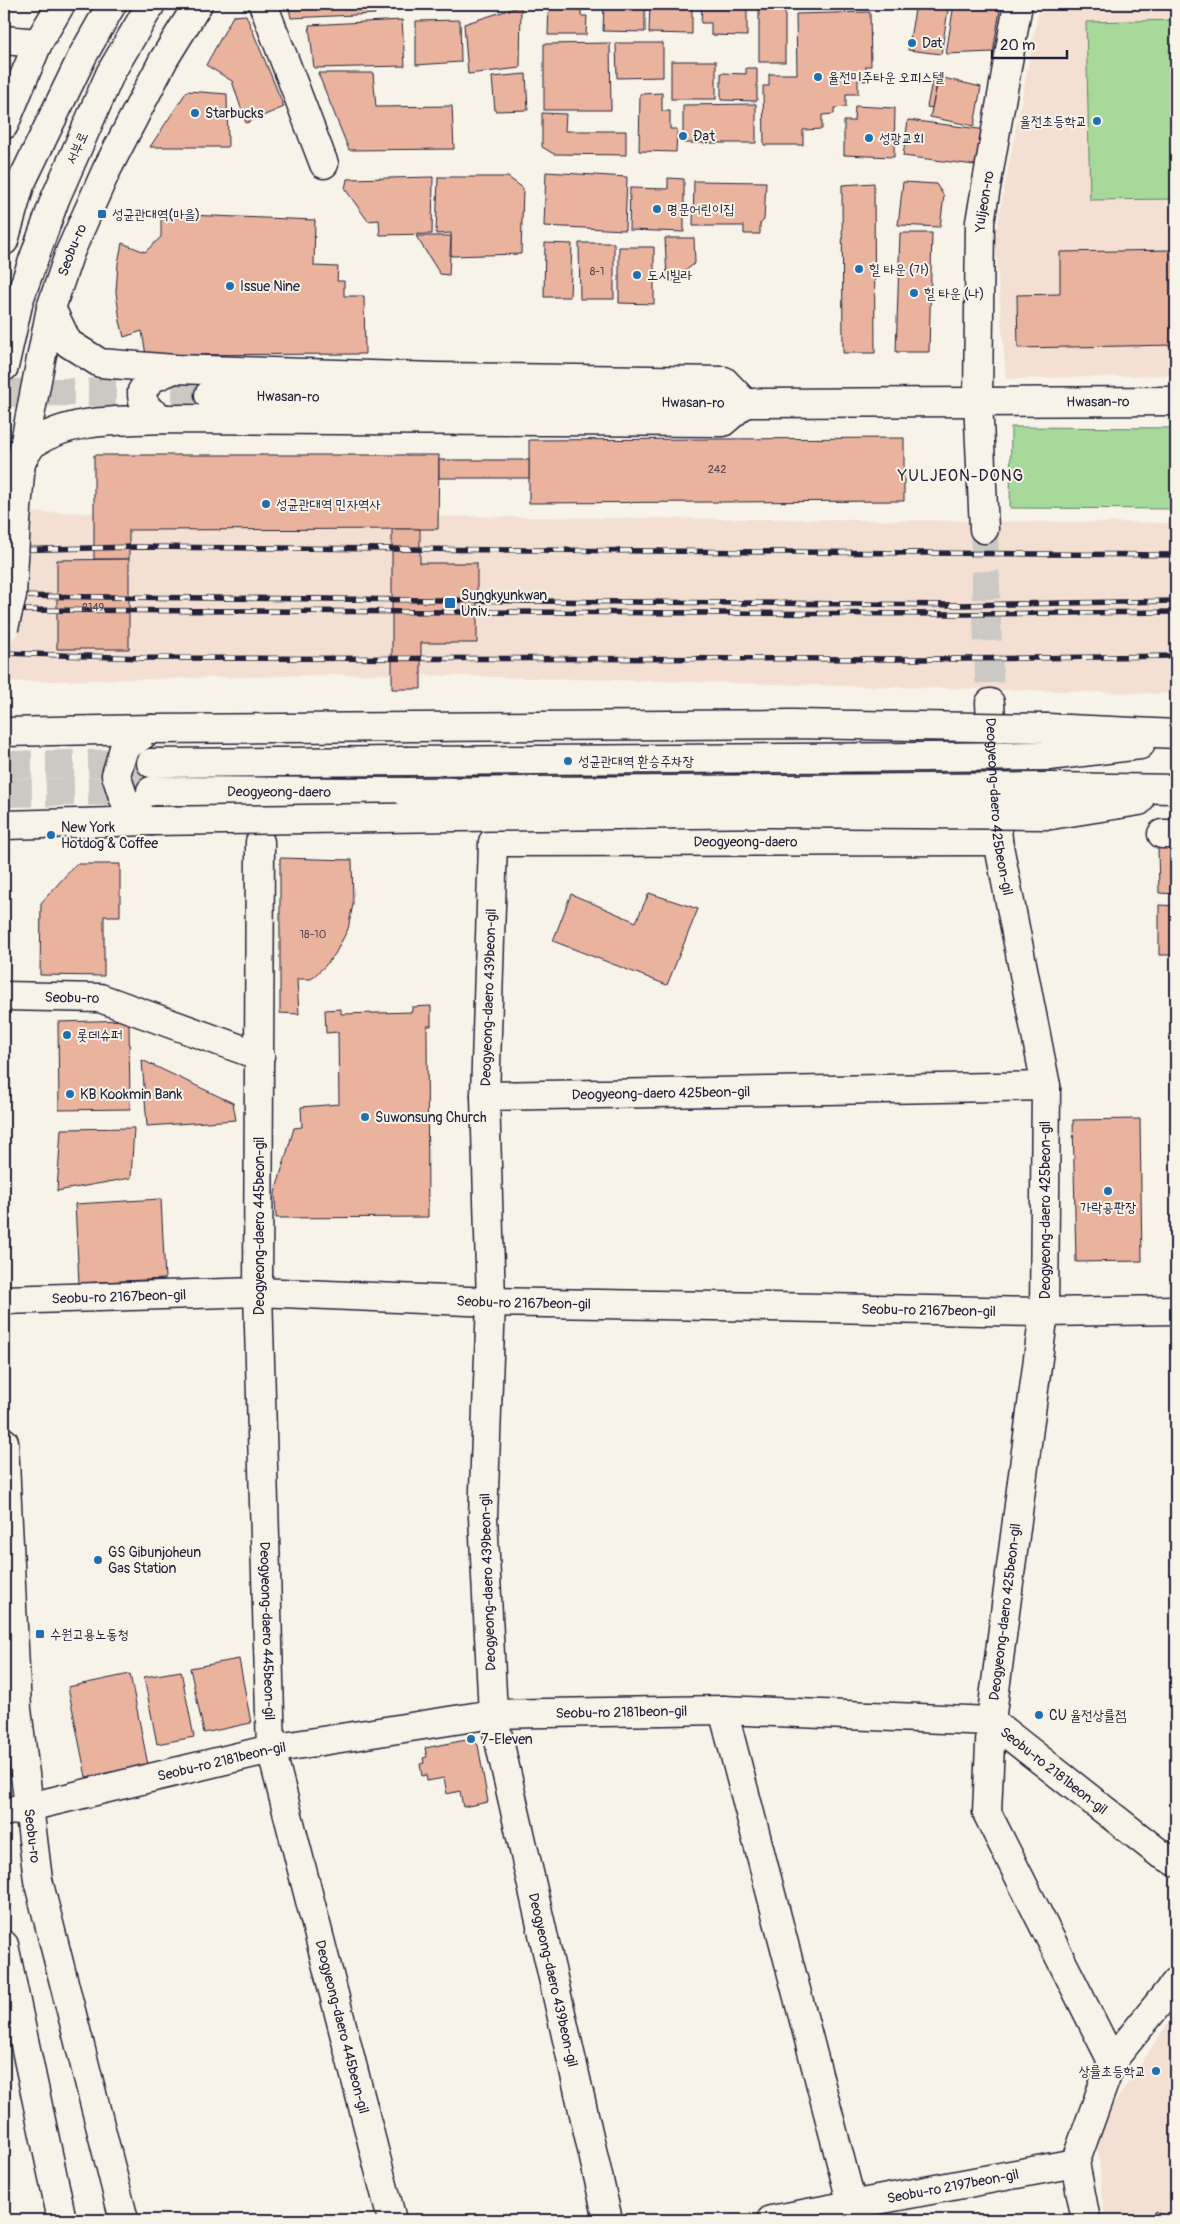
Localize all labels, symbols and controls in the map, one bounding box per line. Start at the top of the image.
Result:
scale bar [992,28,1068,60]
place label: Dat [922,35,943,52]
text: 20 m [1000,36,1035,55]
marker: Dat [906,37,918,49]
place label: 율전미주타운 오피스텔 [828,69,944,86]
marker: 율전미주타운 오피스텔 [812,71,824,83]
place label: Starbucks [205,105,264,122]
marker: Starbucks [189,107,201,119]
place label: 율전초등학교 [1019,113,1087,130]
marker: 율전초등학교 [1091,115,1103,127]
place label: Đạt [693,128,715,145]
street label: 서부로 [62,129,92,167]
marker: Đạt [677,130,689,142]
place label: 성광교회 [879,130,924,147]
marker: 성광교회 [863,132,875,144]
street label: Yuljeon-ro [971,169,997,233]
place label: 명문어린이집 [667,201,735,218]
marker: 명문어린이집 [651,203,663,215]
place label: 성균관대역(마을) [112,206,200,223]
marker: 성균관대역(마을) [96,208,108,220]
street label: Seobu-ro [54,221,90,278]
place label: 힐 타운 (가) [869,261,930,278]
marker: 힐 타운 (가) [853,263,865,275]
house number: 8-1 [590,265,604,278]
place label: 도시빌라 [647,267,693,284]
marker: 도시빌라 [631,269,643,281]
place label: Issue Nine [240,278,300,295]
marker: Issue Nine [224,280,236,292]
place label: 힐 타운 (나) [924,285,985,302]
marker: 힐 타운 (나) [908,287,920,299]
street label: Hwasan-ro [256,387,320,405]
street label: Hwasan-ro [661,393,725,411]
street label: Hwasan-ro [1066,393,1130,410]
house number: 242 [708,463,726,476]
district label: YULJEON-DONG [897,466,1024,486]
place label: 성균관대역 민자역사 [276,496,381,513]
marker: 성균관대역 민자역사 [260,498,272,510]
place label: Sungkyunkwan Univ. [461,587,547,620]
marker: Sungkyunkwan Univ. [443,596,457,610]
house number: 2149 [82,601,105,614]
street label: Deogyeong-daero 425beon-gil [982,717,1017,897]
place label: 성균관대역 환승주차장 [578,753,694,770]
marker: 성균관대역 환승주차장 [562,755,574,767]
street label: Deogyeong-daero [227,783,331,800]
place label: New York Hotdog & Coffee [61,819,158,852]
marker: New York Hotdog & Coffee [45,829,57,841]
street label: Deogyeong-daero [694,833,798,850]
street label: Deogyeong-daero 439beon-gil [477,908,499,1087]
house number: 18-10 [300,928,326,941]
street label: Seobu-ro [44,988,100,1006]
place label: 롯데슈퍼 [77,1027,122,1044]
marker: 롯데슈퍼 [61,1029,73,1041]
street label: Deogyeong-daero 425beon-gil [572,1083,750,1103]
place label: KB Kookmin Bank [80,1086,182,1103]
marker: KB Kookmin Bank [64,1088,76,1100]
place label: Suwonsung Church [375,1109,487,1126]
marker: Suwonsung Church [359,1111,371,1123]
street label: Deogyeong-daero 425beon-gil [1037,1121,1054,1299]
street label: Deogyeong-daero 445beon-gil [251,1137,268,1315]
marker: 가락공판장 [1102,1185,1114,1197]
place label: 가락공판장 [1080,1199,1137,1216]
street label: Seobu-ro 2167beon-gil [51,1286,186,1307]
street label: Seobu-ro 2167beon-gil [456,1292,591,1312]
street label: Seobu-ro 2167beon-gil [861,1300,996,1320]
street label: Deogyeong-daero 439beon-gil [476,1493,500,1671]
street label: Deogyeong-daero 425beon-gil [986,1522,1024,1702]
street label: Deogyeong-daero 445beon-gil [257,1541,279,1720]
place label: GS Gibunjoheun Gas Station [108,1544,201,1577]
marker: GS Gibunjoheun Gas Station [92,1554,104,1566]
place label: 수원고용노동청 [50,1626,129,1643]
marker: 수원고용노동청 [34,1628,46,1640]
street label: Seobu-ro 2181beon-gil [555,1702,687,1721]
place label: CU 율전상률점 [1049,1707,1126,1724]
marker: CU 율전상률점 [1033,1709,1045,1721]
street label: Seobu-ro 2181beon-gil [997,1723,1111,1818]
place label: 7-Eleven [481,1731,533,1748]
marker: 7-Eleven [465,1733,477,1745]
street label: Seobu-ro 2181beon-gil [156,1738,287,1784]
street label: Seobu-ro [21,1808,44,1864]
street label: Deogyeong-daero 439beon-gil [525,1891,581,2069]
street label: Deogyeong-daero 445beon-gil [312,1938,373,2115]
place label: 상률초등학교 [1078,2063,1146,2080]
marker: 상률초등학교 [1150,2065,1162,2077]
street label: Seobu-ro 2197beon-gil [886,2165,1020,2207]

